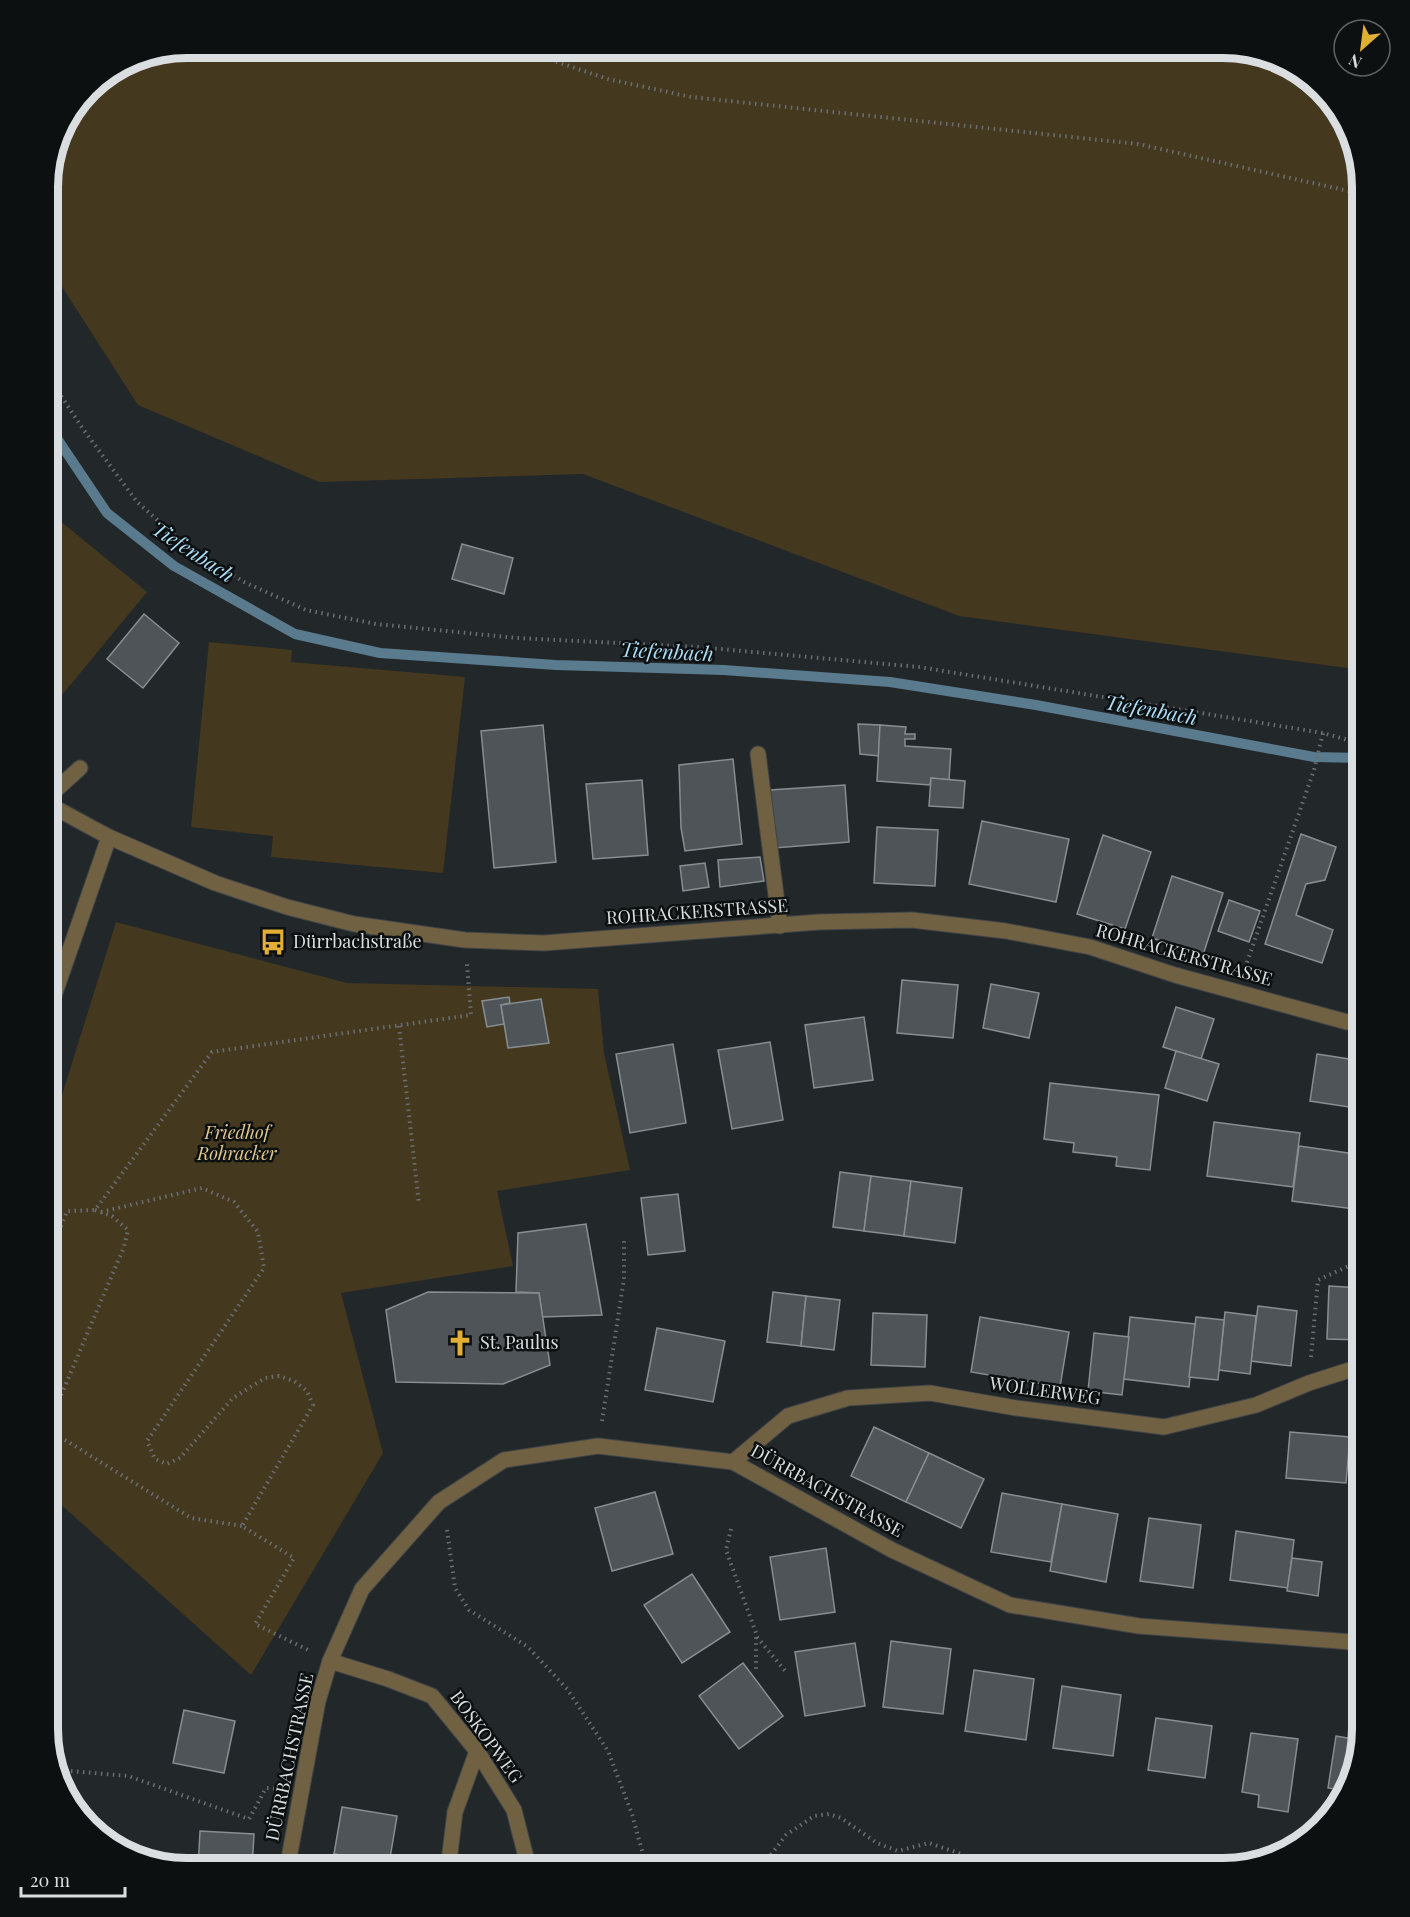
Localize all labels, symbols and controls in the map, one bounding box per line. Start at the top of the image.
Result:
north arrow [1332,18,1392,78]
text: N [1344,49,1365,74]
water label: Tiefenbach [147,514,240,587]
water label: Tiefenbach [620,635,714,666]
water label: Tiefenbach [1103,687,1200,730]
street label: ROHRACKERSTRASSE [605,893,789,929]
street label: ROHRACKERSTRASSE [1093,917,1275,991]
bus stop icon: Dürrbachstraße [258,927,288,957]
place label: Dürrbachstraße [293,929,422,953]
park label: Friedhof Rohracker [196,1120,278,1165]
church icon: St. Paulus [445,1328,475,1358]
place label: St. Paulus [480,1330,559,1354]
street label: WOLLERWEG [987,1370,1103,1410]
street label: DÜRRBACHSTRASSE [747,1438,908,1542]
street label: DÜRRBACHSTRASSE [260,1671,319,1843]
street label: BOSKOPWEG [445,1685,529,1788]
scale bar [21,1860,124,1898]
text: 20 m [30,1868,70,1892]

